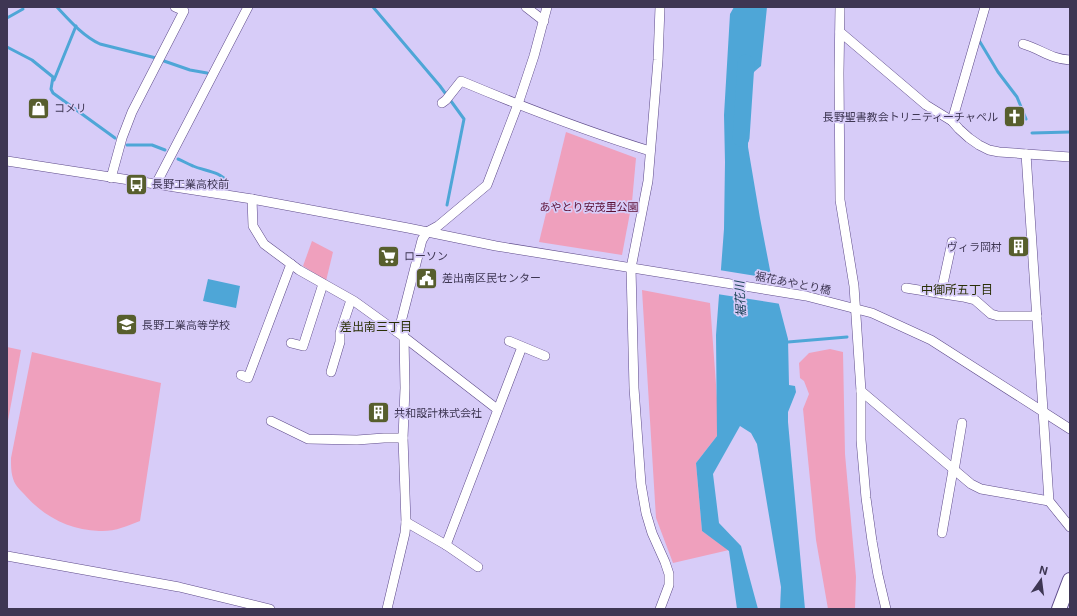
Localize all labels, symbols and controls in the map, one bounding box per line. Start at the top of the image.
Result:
shop icon: コメリ [25,95,51,121]
place label: コメリ [54,101,87,115]
church icon: 長野聖書教会トリニティーチャペル [1001,104,1027,130]
place label: 長野聖書教会トリニティーチャペル [823,110,998,124]
bus stop icon: 長野工業高校前 [124,171,150,197]
place label: 長野工業高校前 [152,177,229,191]
park label: あやとり安茂里公園 [540,200,639,214]
building icon: ヴィラ岡村 [1005,234,1031,260]
place label: ヴィラ岡村 [947,240,1002,254]
supermarket icon: ローソン [376,243,402,269]
place label: ローソン [404,249,448,263]
public building icon: 差出南区民センター [414,265,440,291]
street label: 裾花あやとり橋 [754,269,832,297]
place label: 差出南区民センター [442,271,541,285]
water label: 裾花川 [731,279,748,317]
district label: 中御所五丁目 [921,282,993,297]
school or university icon: 長野工業高等学校 [113,312,139,338]
place label: 長野工業高等学校 [142,318,230,332]
district label: 差出南三丁目 [340,319,412,334]
building icon: 共和設計株式会社 [366,400,392,426]
place label: 共和設計株式会社 [394,406,482,420]
north arrow [1021,560,1061,600]
text: N [1038,562,1049,578]

